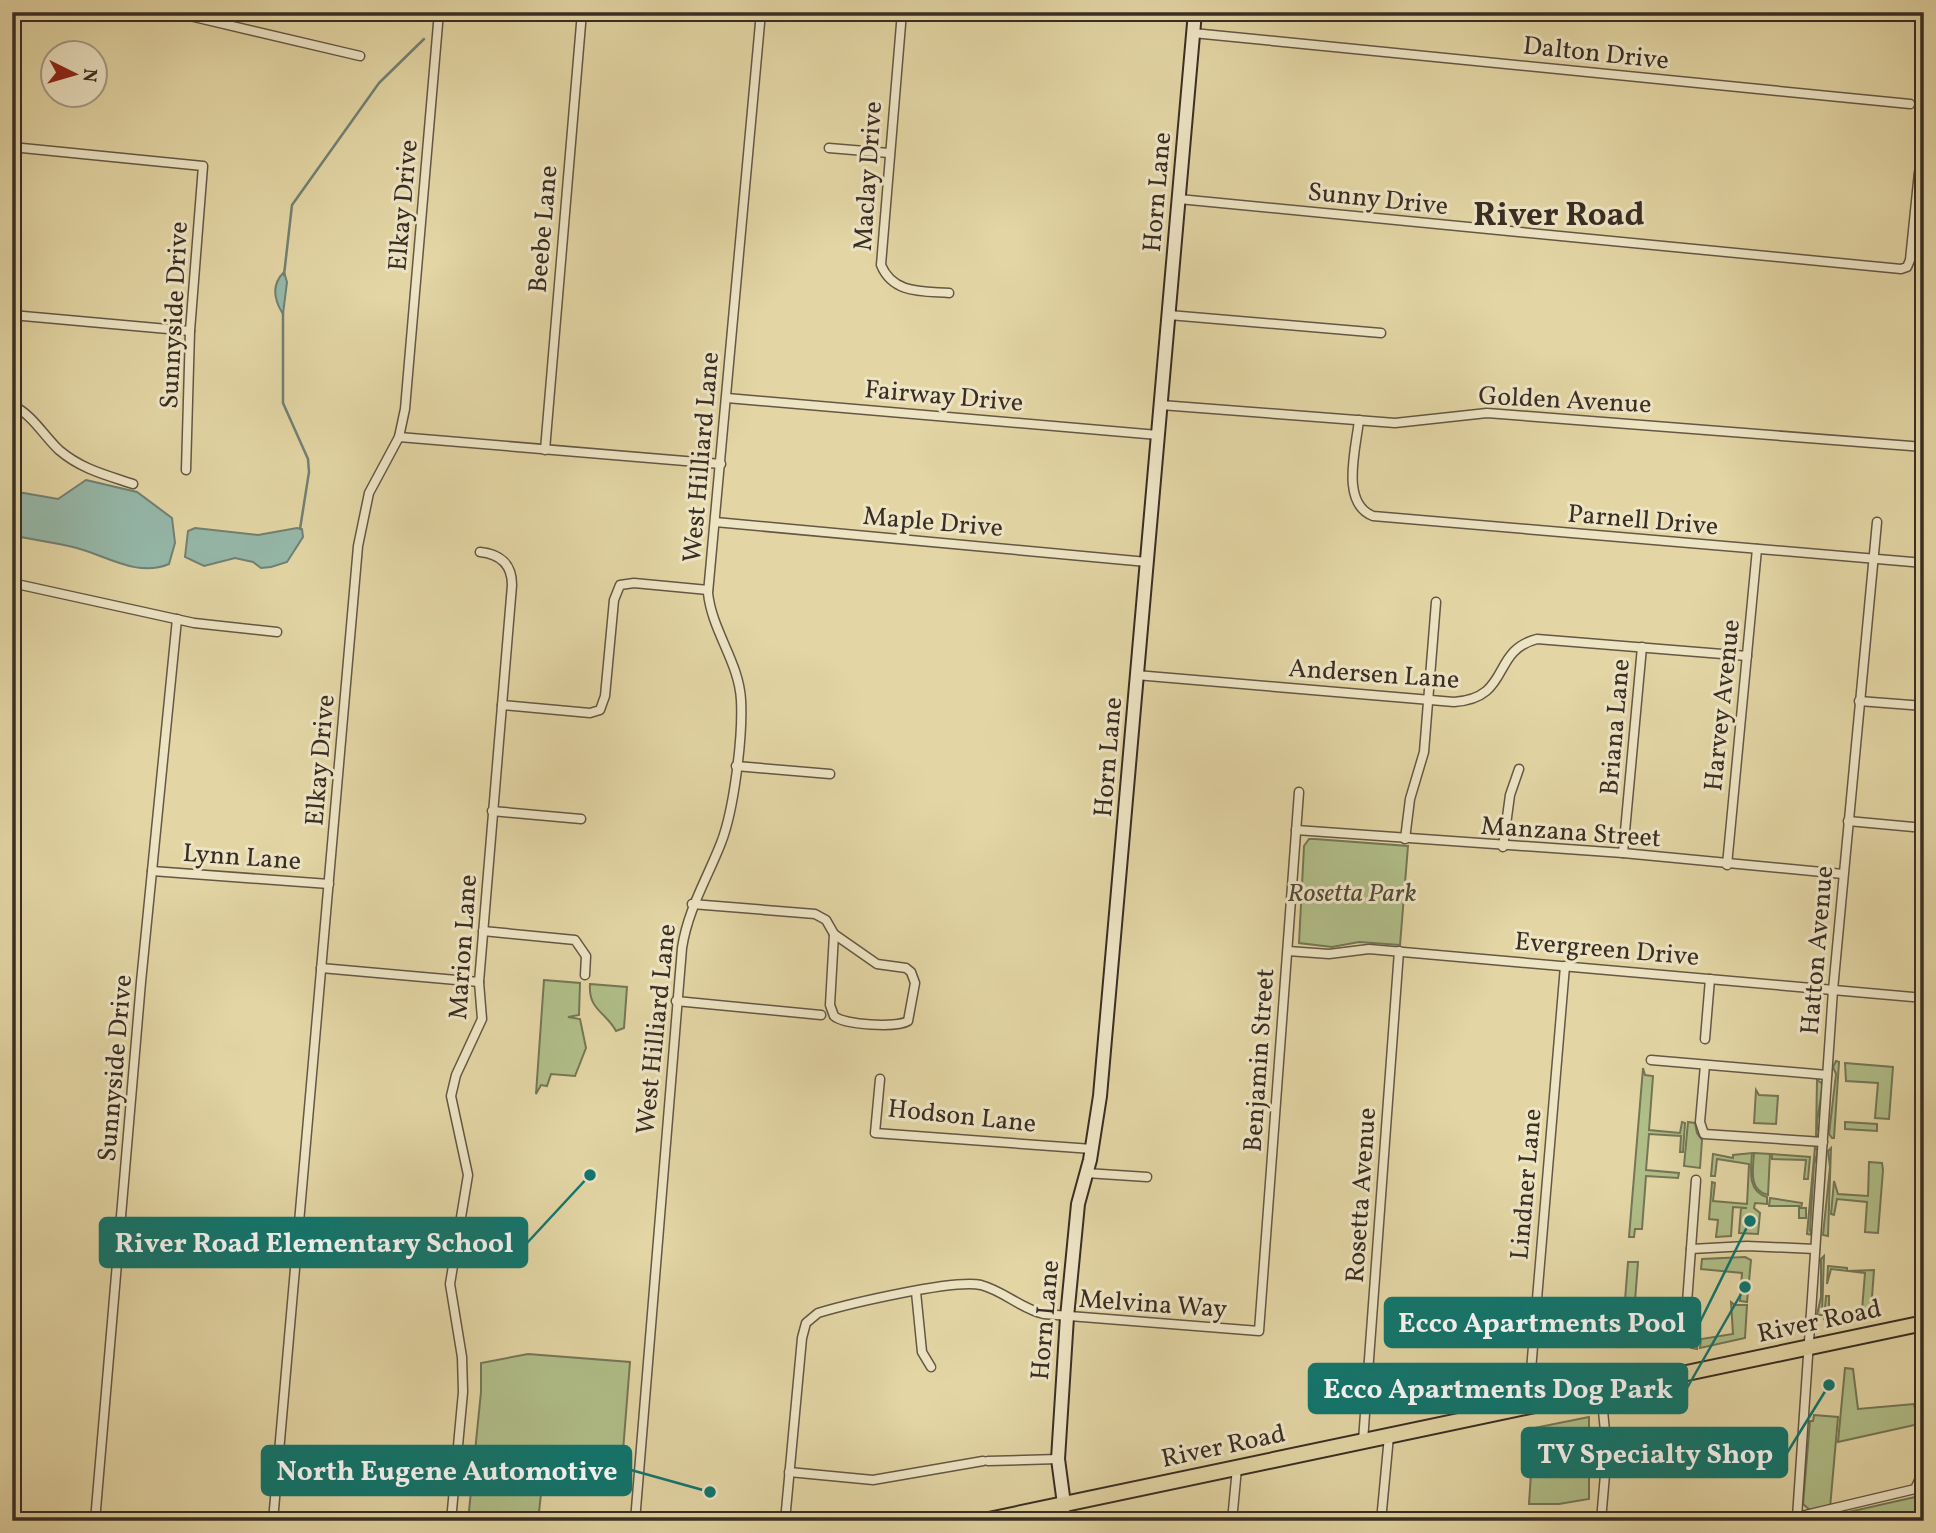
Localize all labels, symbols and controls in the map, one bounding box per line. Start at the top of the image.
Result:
street label: Dalton Drive [1521,28,1671,80]
north arrow [38,38,108,108]
text: N [75,67,102,84]
street label: Maclay Drive [846,100,892,252]
street label: Horn Lane [1135,131,1181,254]
street label: Elkay Drive [380,138,428,272]
street label: Beebe Lane [520,164,567,294]
street label: Sunny Drive [1306,175,1450,225]
district label: River Road [1473,194,1645,240]
street label: Sunnyside Drive [152,220,198,410]
street label: West Hilliard Lane [675,350,729,564]
street label: Fairway Drive [863,372,1025,422]
street label: Golden Avenue [1478,378,1652,424]
street label: Parnell Drive [1566,496,1720,546]
street label: Maple Drive [861,499,1004,547]
street label: Harvey Avenue [1696,618,1750,793]
street label: Andersen Lane [1287,651,1461,699]
street label: Briana Lane [1592,657,1640,797]
street label: Elkay Drive [297,693,345,827]
street label: Horn Lane [1086,696,1132,819]
street label: Manzana Street [1480,809,1662,857]
street label: Lynn Lane [182,836,302,880]
street label: Hatton Avenue [1793,864,1843,1036]
street label: Marion Lane [441,873,487,1021]
park label: Rosetta Park [1287,876,1417,912]
street label: West Hilliard Lane [628,922,686,1136]
street label: Evergreen Drive [1513,924,1701,976]
street label: Benjamin Street [1236,967,1284,1153]
street label: Sunnyside Drive [90,973,142,1163]
street label: Hodson Lane [886,1091,1038,1143]
street label: Rosetta Avenue [1338,1106,1386,1284]
street label: Lindner Lane [1502,1107,1552,1261]
callout: River Road Elementary School [100,1218,527,1267]
text: River Road Elementary School [114,1225,514,1264]
street label: Horn Lane [1023,1259,1069,1382]
street label: Melvina Way [1077,1282,1228,1328]
street label: River Road [1754,1291,1885,1353]
callout: Ecco Apartments Pool [1385,1298,1700,1347]
text: Ecco Apartments Pool [1398,1305,1686,1344]
callout: Ecco Apartments Dog Park [1309,1364,1687,1413]
text: Ecco Apartments Dog Park [1323,1371,1673,1410]
street label: River Road [1158,1416,1289,1478]
callout: TV Specialty Shop [1522,1428,1787,1477]
text: TV Specialty Shop [1537,1436,1773,1475]
callout: North Eugene Automotive [262,1446,631,1495]
text: North Eugene Automotive [276,1453,618,1492]

